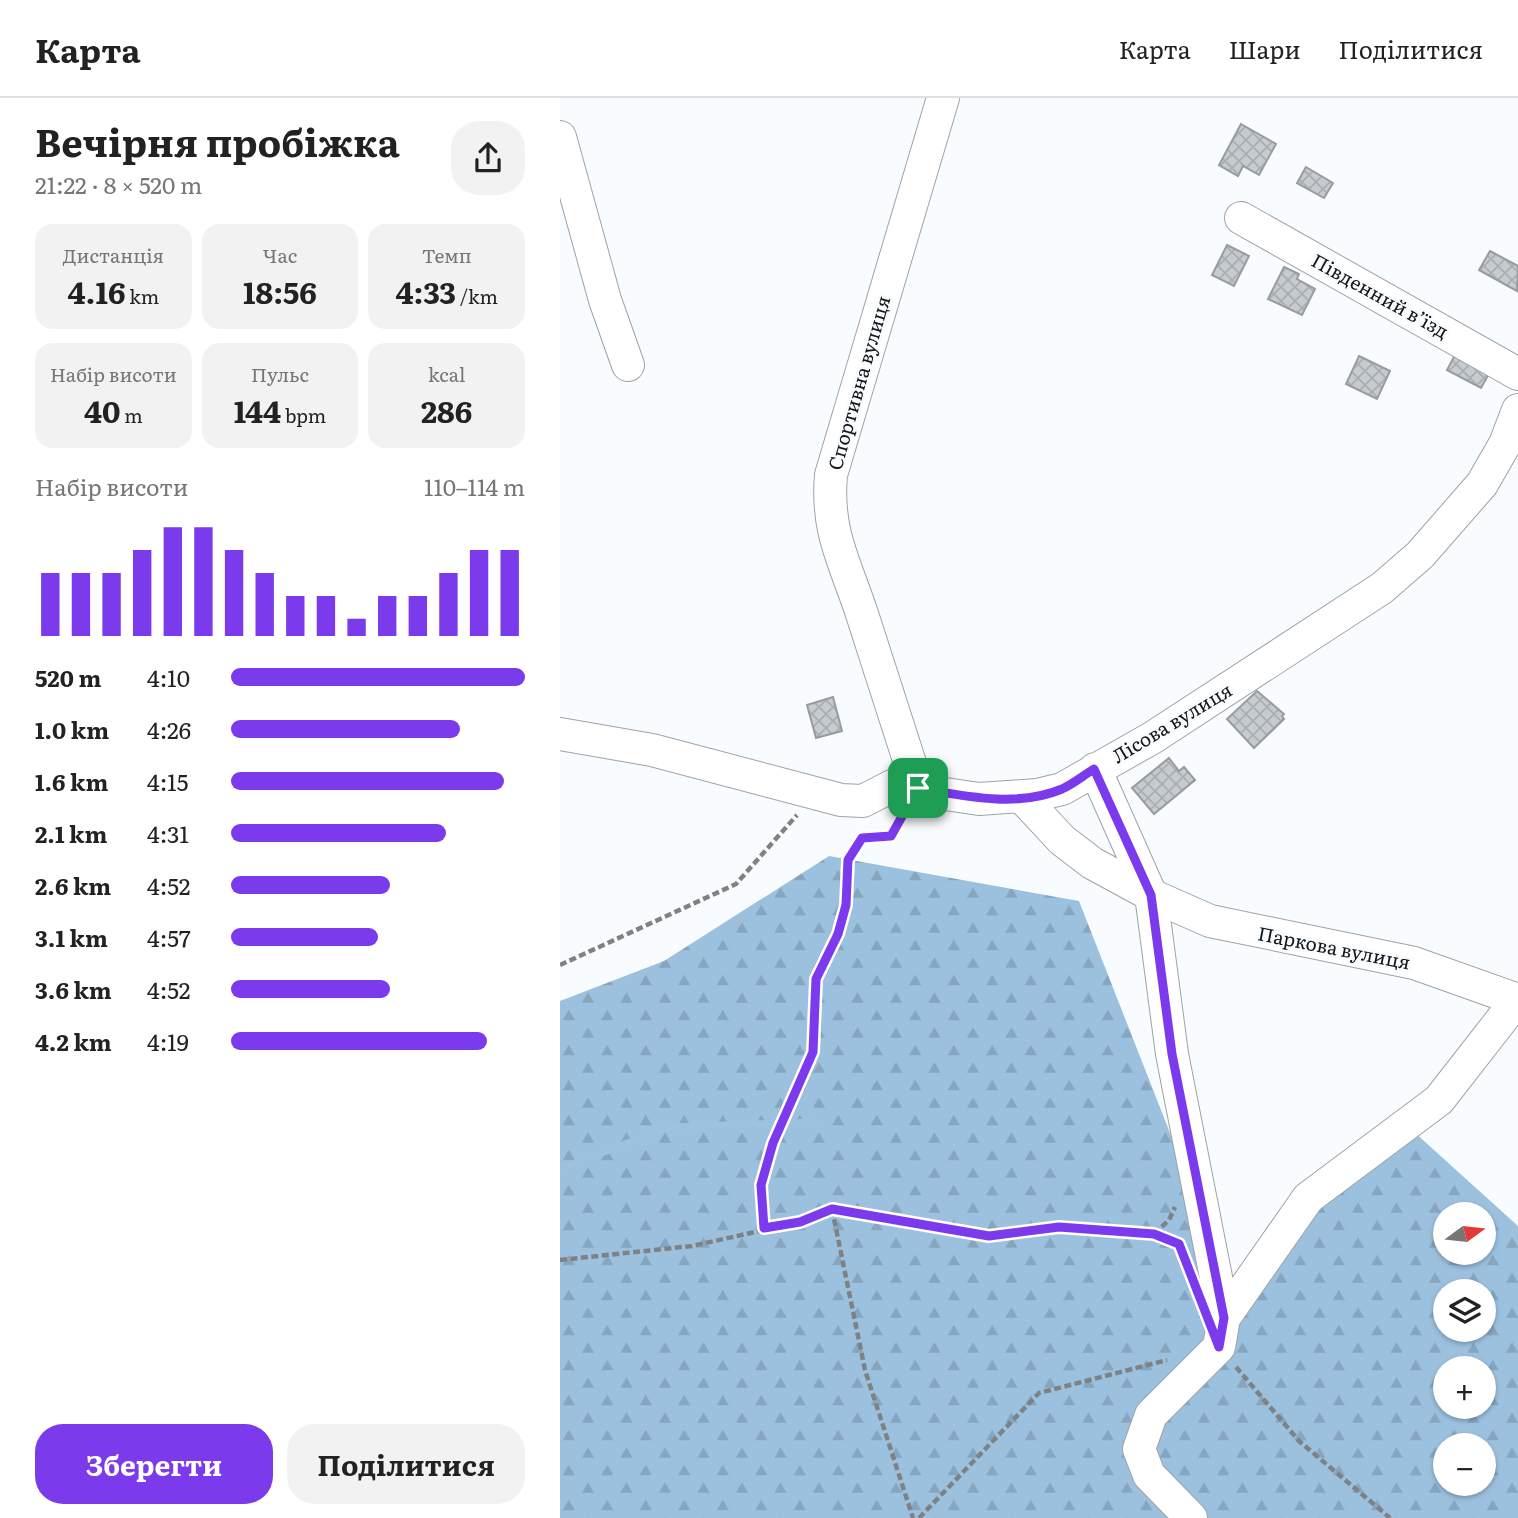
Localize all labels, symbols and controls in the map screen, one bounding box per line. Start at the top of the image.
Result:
text: Карта [35,24,141,73]
text: Карта [1119,31,1191,66]
text: Шари [1229,31,1301,66]
text: Поділитися [1339,31,1483,66]
text: Вечірня пробіжка [35,112,400,169]
button: share [451,121,525,195]
text: 21:22 · 8 × 520 m [35,167,202,201]
text: Дистанція [63,241,164,269]
text: Час [263,241,297,269]
text: Темп [422,241,472,269]
street label: Південний в’їзд [1307,246,1454,344]
text: 4.16 [68,269,125,313]
text: 18:56 [243,269,317,313]
text: 4:33 [395,269,456,313]
text: km [125,282,159,310]
text: /km [456,282,498,310]
street label: Спортивна вулиця [820,292,896,473]
text: Набір висоти [50,360,177,388]
text: Пульс [251,360,309,388]
text: kcal [428,360,465,388]
text: 40 [84,388,121,432]
text: 144 [234,388,281,432]
text: 286 [421,388,472,432]
text: m [121,401,143,429]
text: bpm [281,401,326,429]
text: Набір висоти [35,469,189,503]
text: 110–114 m [424,469,525,503]
text: 520 m [35,660,101,694]
text: 4:10 [147,660,190,694]
street label: Лісова вулиця [1106,675,1237,769]
text: 1.0 km [35,712,109,746]
text: 4:26 [147,712,191,746]
pin [888,758,948,818]
text: 1.6 km [35,764,108,798]
text: 4:15 [147,764,188,798]
icon: arrive [899,769,937,807]
text: 2.1 km [35,816,107,850]
text: 4:31 [147,816,189,850]
text: 2.6 km [35,868,111,902]
text: 4:52 [147,868,190,902]
street label: Паркова вулиця [1256,919,1413,976]
text: 3.1 km [35,920,108,954]
text: 4:57 [147,920,191,954]
text: 3.6 km [35,972,112,1006]
text: 4:52 [147,972,190,1006]
text: 4.2 km [35,1024,112,1058]
text: 4:19 [147,1024,189,1058]
north arrow [1433,1202,1496,1265]
map controls [1433,1202,1496,1496]
button: layers [1433,1279,1496,1342]
button: + [1433,1356,1496,1419]
button: Зберегти [35,1424,273,1504]
button: Поділитися [287,1424,525,1504]
button: − [1433,1433,1496,1496]

